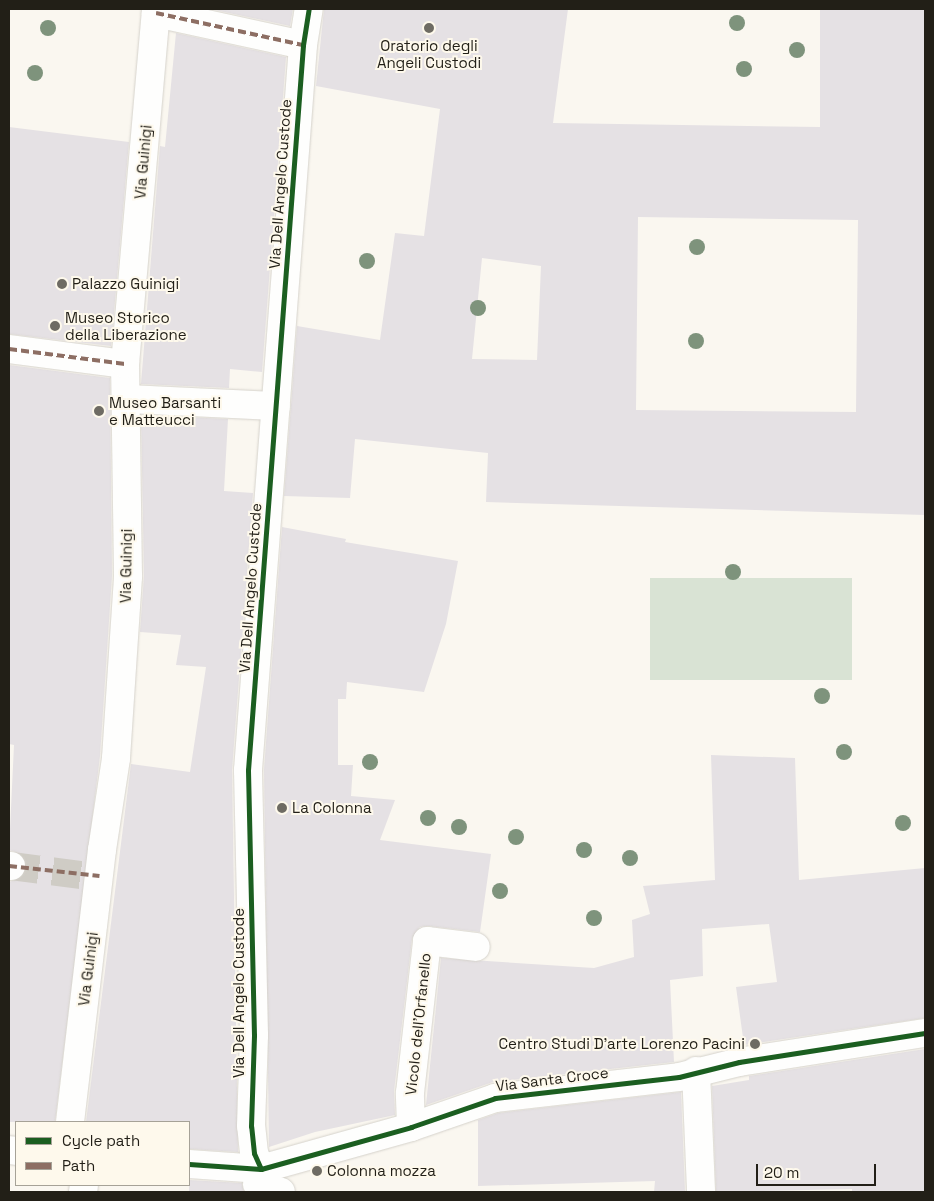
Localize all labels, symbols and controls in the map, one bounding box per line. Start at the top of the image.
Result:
marker: Oratorio degli Angeli Custodi [423,22,435,34]
place label: Oratorio degli Angeli Custodi [377,36,481,71]
street label: Via Dell Angelo Custode [265,98,295,270]
street label: Via Guinigi [131,124,155,200]
place label: Palazzo Guinigi [72,275,179,293]
marker: Palazzo Guinigi [56,278,68,290]
place label: Museo Storico della Liberazione [65,308,187,343]
marker: Museo Storico della Liberazione [49,320,61,332]
place label: Museo Barsanti e Matteucci [109,393,221,428]
marker: Museo Barsanti e Matteucci [93,405,105,417]
street label: Via Dell Angelo Custode [235,502,265,674]
street label: Via Guinigi [116,529,136,603]
place label: La Colonna [292,799,372,817]
marker: La Colonna [276,802,288,814]
street label: Via Dell Angelo Custode [230,908,248,1078]
street label: Via Guinigi [75,931,101,1007]
street label: Vicolo dell'Orfanello [402,952,434,1096]
place label: Centro Studi D'arte Lorenzo Pacini [498,1035,745,1053]
marker: Centro Studi D'arte Lorenzo Pacini [749,1038,761,1050]
street label: Via Santa Croce [494,1063,610,1095]
legend [15,1121,190,1186]
text: Cycle path [62,1131,140,1150]
scale bar [759,1154,879,1186]
text: Path [62,1156,95,1175]
place label: Colonna mozza [327,1162,436,1180]
text: 20 m [764,1163,799,1182]
marker: Colonna mozza [311,1165,323,1177]

